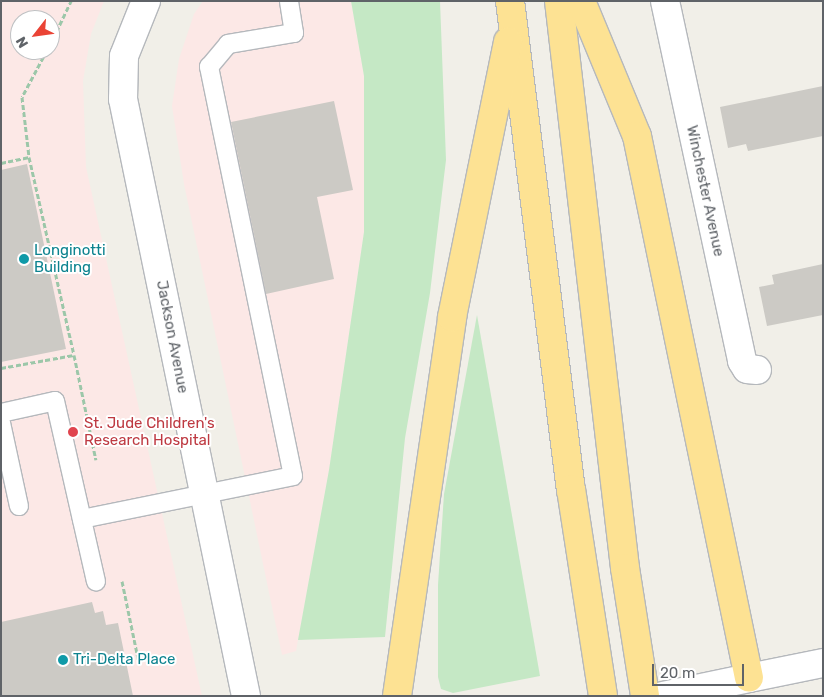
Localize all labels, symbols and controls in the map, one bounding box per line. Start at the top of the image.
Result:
north arrow [10,10,60,60]
text: N [13,34,32,51]
street label: Winchester Avenue [682,123,728,259]
place label: Longinotti Building [34,241,106,276]
marker: Longinotti Building [18,253,30,265]
street label: Jackson Avenue [152,279,192,395]
place label: St. Jude Children's Research Hospital [84,414,215,449]
marker: St. Jude Children's Research Hospital [66,425,80,439]
place label: Tri-Delta Place [73,651,175,669]
marker: Tri-Delta Place [57,654,69,666]
scale bar [654,654,746,686]
text: 20 m [660,664,695,682]

